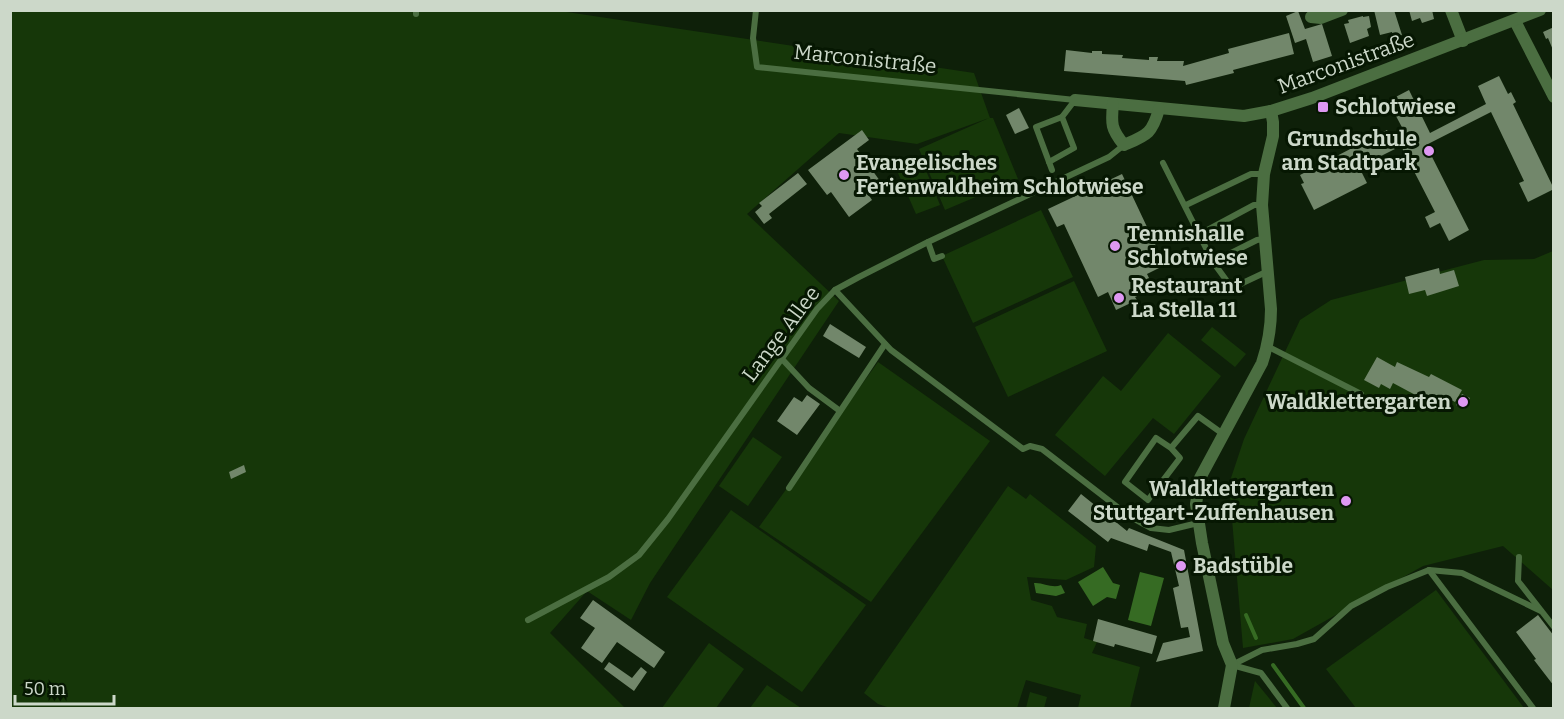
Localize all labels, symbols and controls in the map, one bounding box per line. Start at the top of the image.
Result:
street label: Marconistraße [1274,26,1418,100]
street label: Marconistraße [792,39,938,79]
place label: Schlotwiese [1335,94,1456,120]
marker: Schlotwiese [1316,100,1330,114]
place label: Grundschule am Stadtpark [1282,126,1418,176]
marker: Grundschule am Stadtpark [1422,144,1436,158]
place label: Evangelisches Ferienwaldheim Schlotwiese [856,150,1143,200]
marker: Evangelisches Ferienwaldheim Schlotwiese [837,168,851,182]
place label: Tennishalle Schlotwiese [1127,221,1248,271]
marker: Tennishalle Schlotwiese [1108,239,1122,253]
place label: Restaurant La Stella 11 [1131,273,1243,323]
street label: Lange Allee [737,281,825,387]
marker: Restaurant La Stella 11 [1112,291,1126,305]
place label: Waldklettergarten [1266,389,1451,415]
marker: Waldklettergarten [1456,395,1470,409]
place label: Waldklettergarten Stuttgart-Zuffenhausen [1093,476,1334,526]
marker: Waldklettergarten Stuttgart-Zuffenhausen [1339,494,1353,508]
place label: Badstüble [1193,553,1293,579]
marker: Badstüble [1174,559,1188,573]
scale bar [15,668,114,706]
text: 50 m [24,678,66,700]

